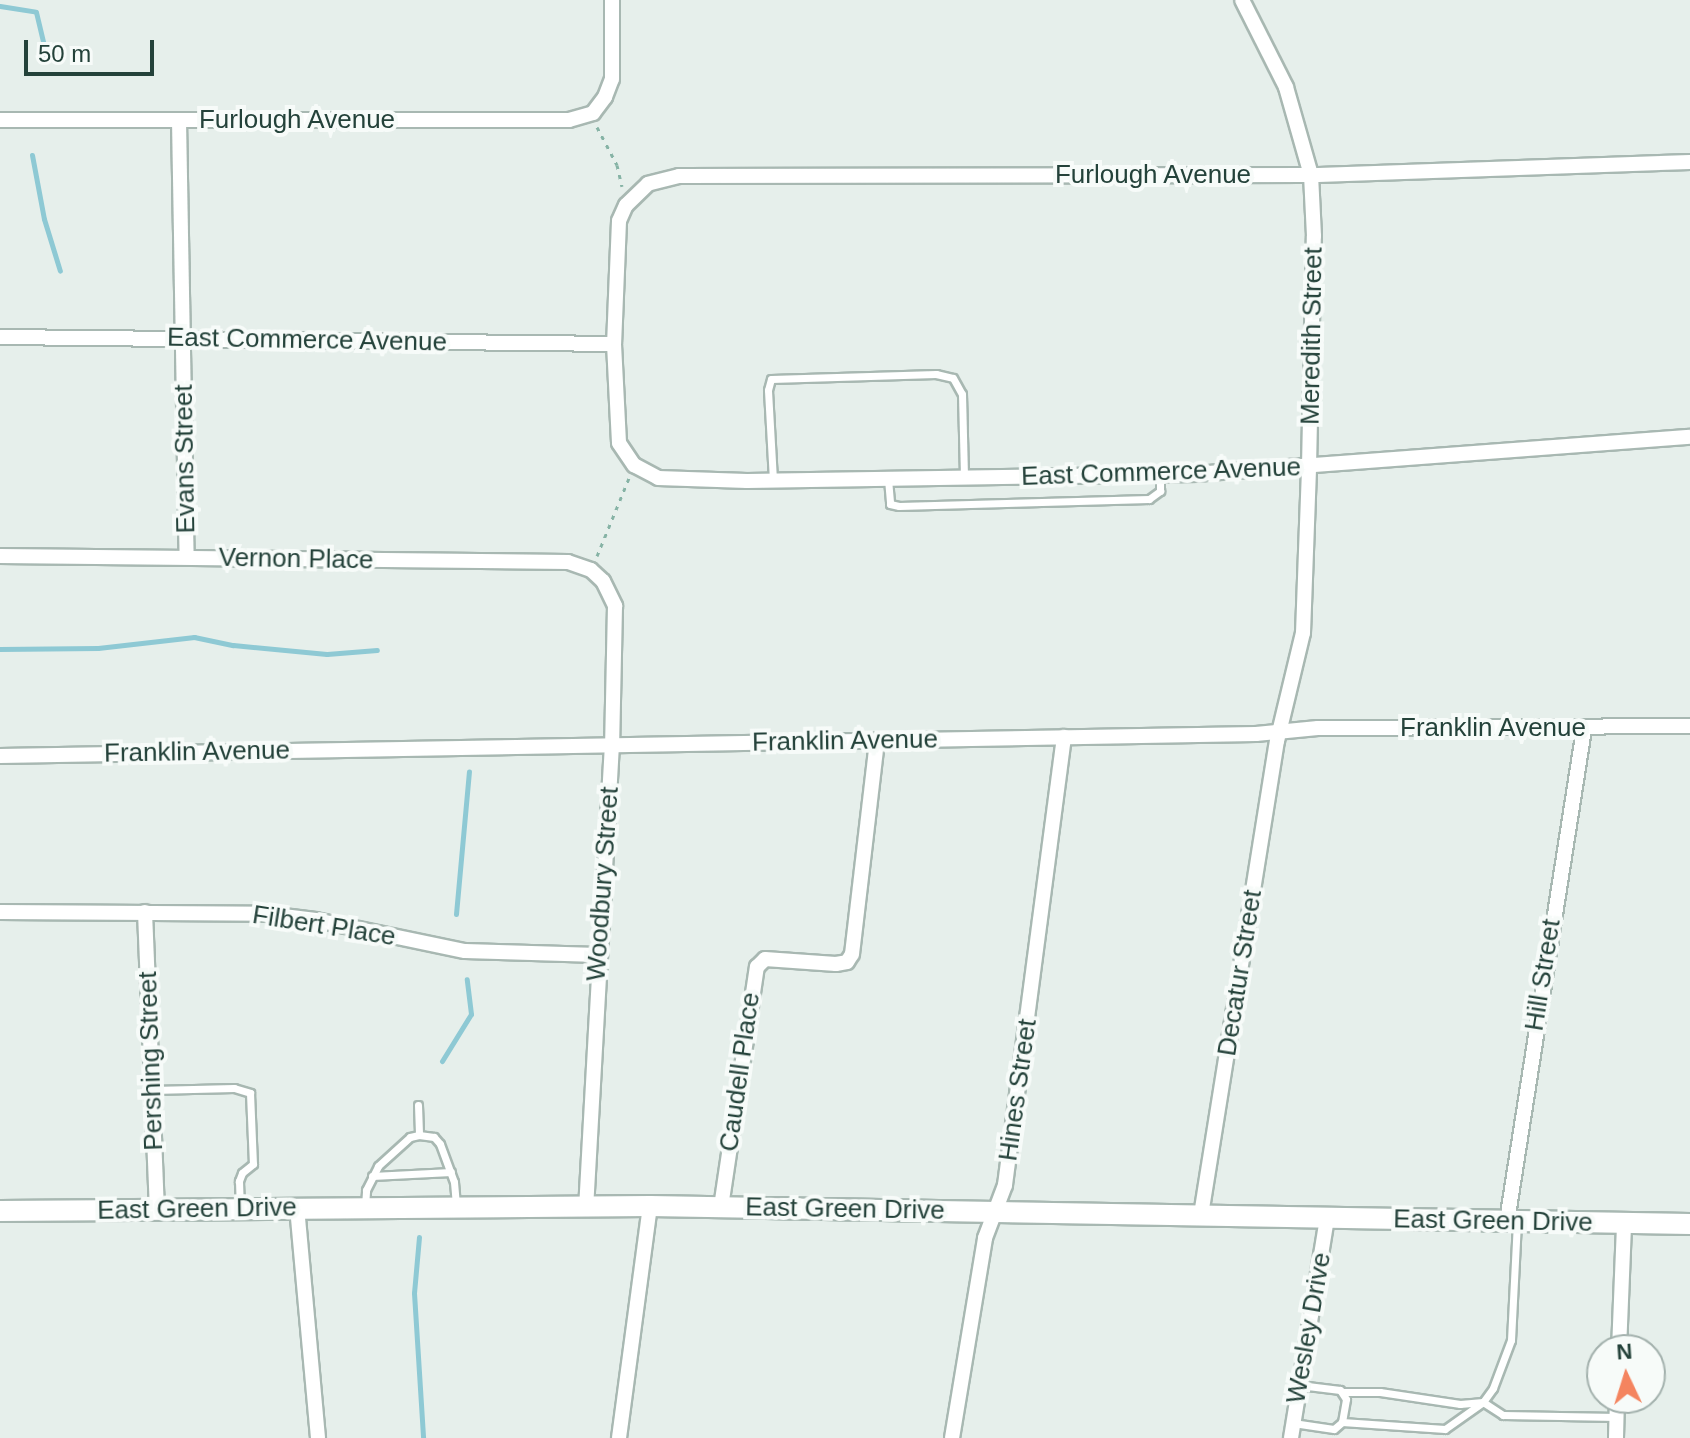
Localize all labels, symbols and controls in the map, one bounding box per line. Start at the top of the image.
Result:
scale bar [28,24,158,74]
text: 50 m [38,40,91,67]
street label: Furlough Avenue [198,104,396,136]
street label: Furlough Avenue [1054,159,1252,191]
street label: Meredith Street [1295,247,1329,425]
street label: East Commerce Avenue [166,322,448,358]
street label: Evans Street [168,384,202,534]
street label: East Commerce Avenue [1020,452,1302,492]
street label: Vernon Place [218,542,374,576]
street label: Franklin Avenue [1399,712,1587,744]
street label: Franklin Avenue [751,724,939,758]
street label: Franklin Avenue [103,735,291,769]
street label: Woodbury Street [581,786,625,982]
street label: Decatur Street [1211,888,1269,1058]
street label: Filbert Place [250,899,398,953]
street label: Hill Street [1519,917,1567,1033]
street label: Pershing Street [132,971,170,1151]
street label: Caudell Place [713,990,767,1154]
street label: Hines Street [993,1017,1043,1163]
street label: East Green Drive [97,1192,297,1226]
street label: East Green Drive [745,1192,945,1226]
street label: East Green Drive [1393,1204,1593,1238]
street label: Wesley Drive [1280,1250,1338,1406]
north arrow [1586,1334,1666,1414]
text: N [1616,1339,1633,1365]

